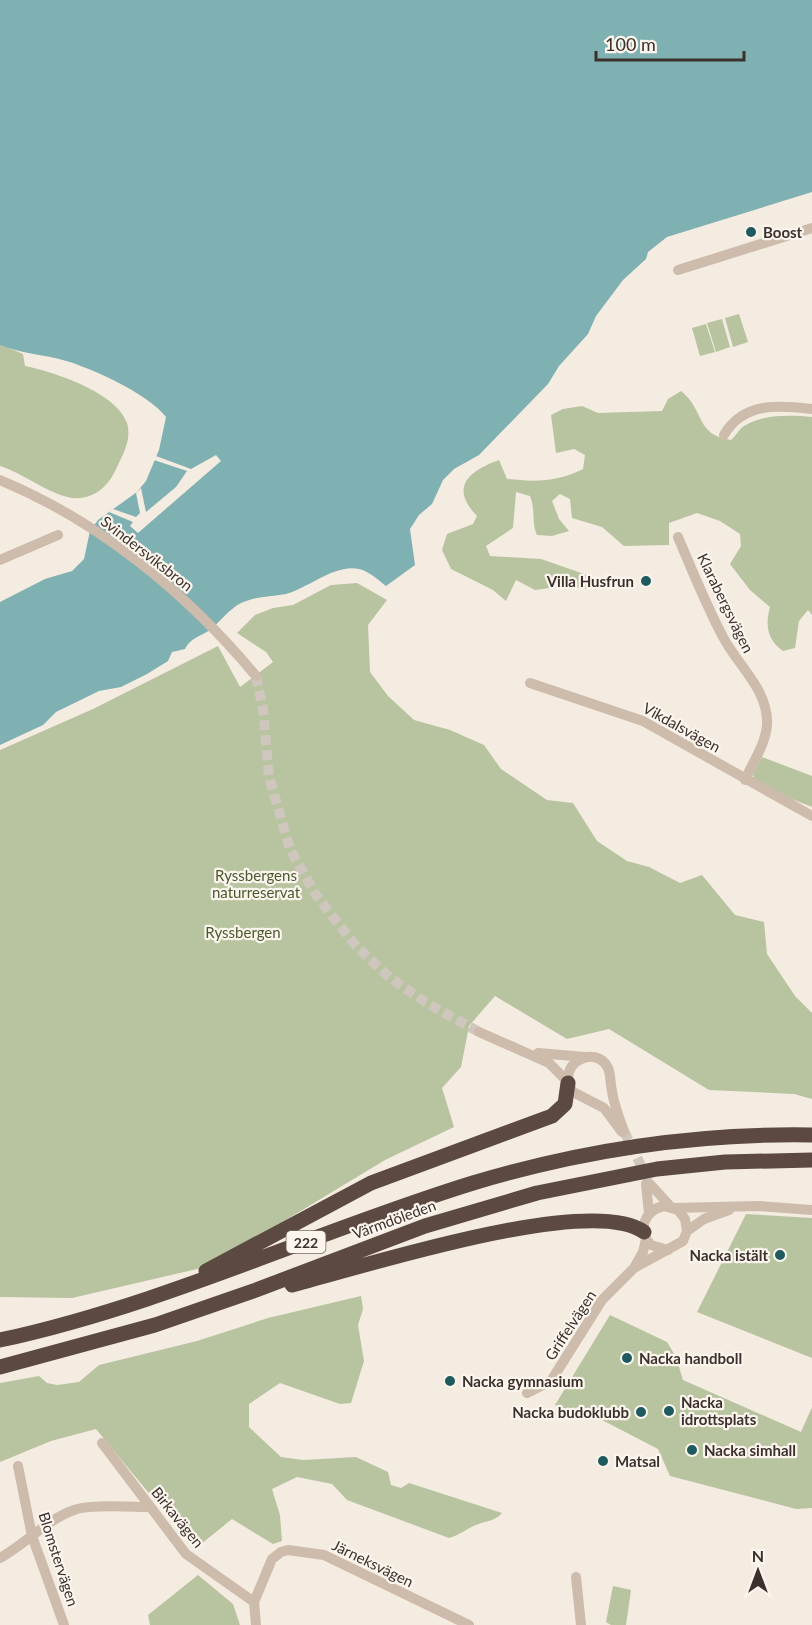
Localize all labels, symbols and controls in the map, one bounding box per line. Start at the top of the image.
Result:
scale bar [596,24,744,62]
text: 100 m [605,33,656,55]
place label: Boost [763,223,803,241]
marker: Boost [744,225,758,239]
street label: Svindersviksbron [98,512,196,594]
street label: Klarabergsvägen [694,550,758,656]
place label: Villa Husfrun [546,572,634,590]
marker: Villa Husfrun [639,574,653,588]
street label: Vikdalsvägen [640,698,724,756]
park label: Ryssbergens naturreservat [212,866,301,901]
park label: Ryssbergen [205,923,281,941]
street label: Värmdöleden [350,1196,438,1242]
road number: 222 [286,1231,326,1253]
place label: Nacka istält [690,1246,768,1264]
marker: Nacka istält [773,1248,787,1262]
street label: Griffelvägen [541,1287,599,1363]
place label: Nacka handboll [639,1349,742,1367]
marker: Nacka handboll [620,1351,634,1365]
place label: Nacka gymnasium [462,1372,583,1390]
marker: Nacka gymnasium [443,1374,457,1388]
place label: Nacka idrottsplats [681,1393,757,1428]
place label: Nacka budoklubb [512,1403,629,1421]
marker: Nacka idrottsplats [662,1404,676,1418]
marker: Nacka budoklubb [634,1405,648,1419]
place label: Nacka simhall [704,1441,796,1459]
marker: Nacka simhall [685,1443,699,1457]
place label: Matsal [615,1452,660,1470]
marker: Matsal [596,1454,610,1468]
street label: Birkavägen [148,1483,208,1551]
street label: Blomstervägen [35,1510,83,1608]
street label: Järneksvägen [329,1536,417,1590]
north arrow [728,1541,788,1601]
text: N [752,1546,764,1565]

